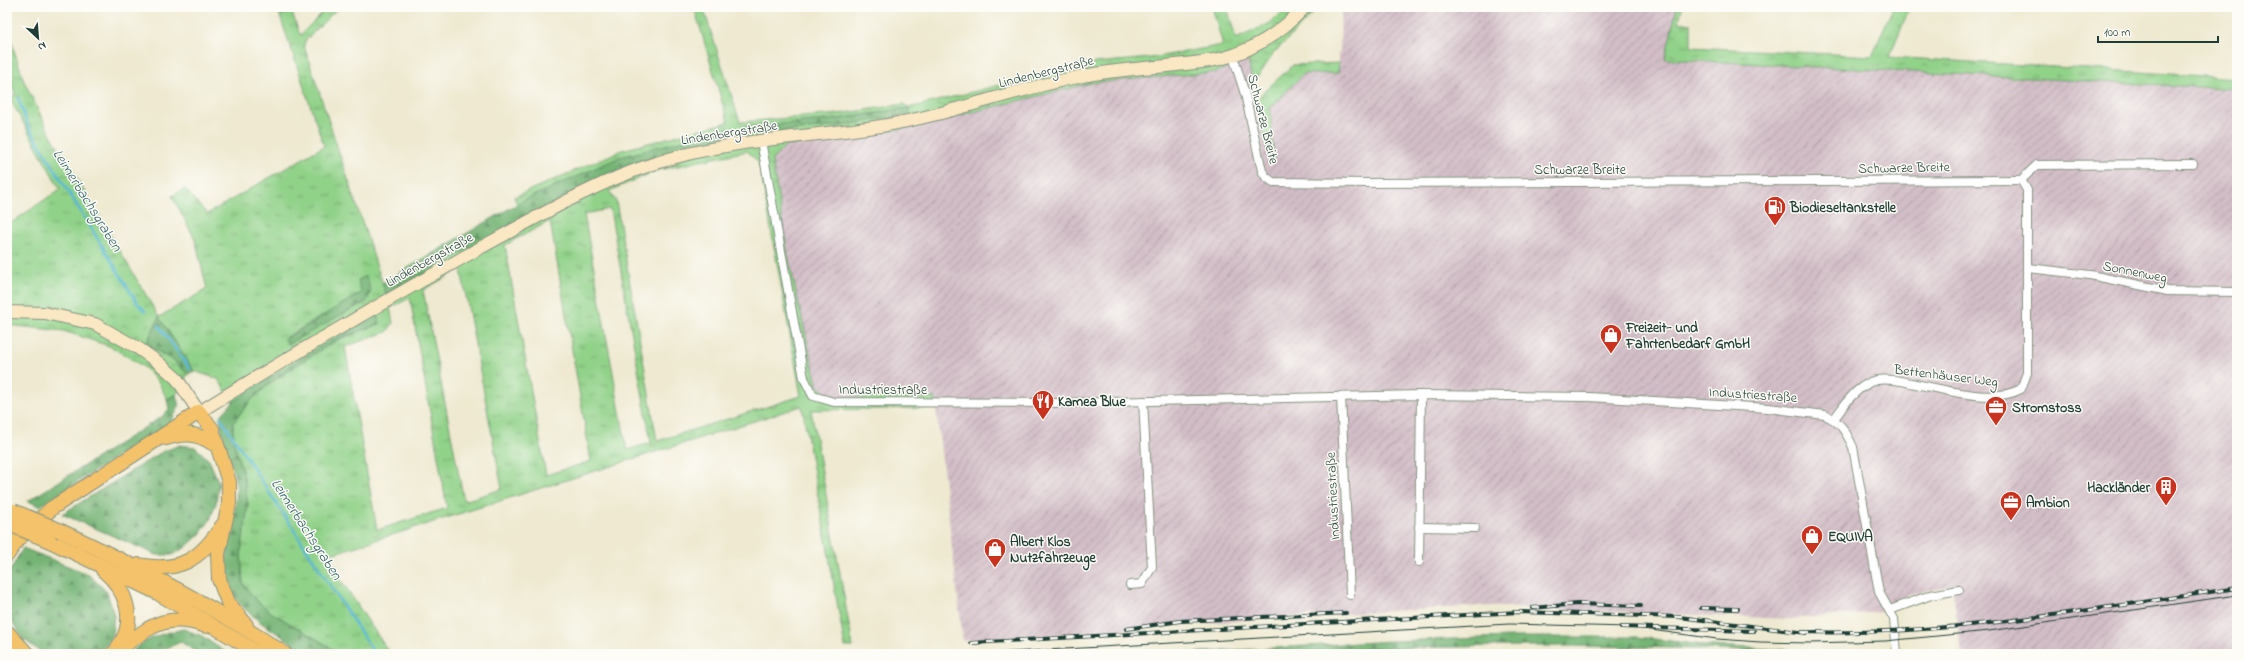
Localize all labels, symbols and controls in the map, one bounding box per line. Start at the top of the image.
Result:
north arrow [18,18,58,58]
scale bar [2098,18,2218,44]
text: 100 m [2104,24,2131,42]
text: N [35,37,49,55]
street label: Lindenbergstraße [997,50,1097,95]
street label: Schwarze Breite [1241,72,1284,167]
street label: Lindenbergstraße [680,115,780,152]
water label: Leimerbachsgraben [46,145,128,257]
street label: Schwarze Breite [1858,157,1951,180]
street label: Schwarze Breite [1534,160,1627,181]
fuel station icon: Biodieseltankstelle [1762,194,1788,227]
place label: Biodieseltankstelle [1789,198,1897,219]
street label: Lindenbergstraße [382,227,478,294]
street label: Sonnenweg [2101,256,2169,290]
place label: Freizeit- und Fahrtenbedarf GmbH [1625,318,1750,355]
shop icon: Freizeit- und Fahrtenbedarf GmbH [1598,322,1624,355]
street label: Bettenhäuser Weg [1891,360,1999,394]
street label: Industriestraße [839,380,928,401]
street label: Industriestraße [1708,382,1798,409]
restaurant icon: Kamea Blue [1030,388,1056,421]
place label: Kamea Blue [1058,392,1126,413]
office icon: Stromstoss [1983,394,2009,427]
place label: Stromstoss [2012,398,2082,419]
street label: Industriestraße [1321,451,1346,541]
building icon: Hackländer [2153,474,2179,507]
water label: Leimerbachsgraben [264,475,348,586]
place label: Hackländer [2087,478,2151,499]
office icon: Ambion [1998,489,2024,522]
place label: Ambion [2026,493,2070,514]
shop icon: EQUIVA [1799,523,1825,556]
place label: EQUIVA [1828,527,1873,548]
place label: Albert Klos Nutzfahrzeuge [1010,532,1096,571]
shop icon: Albert Klos Nutzfahrzeuge [982,536,1008,569]

